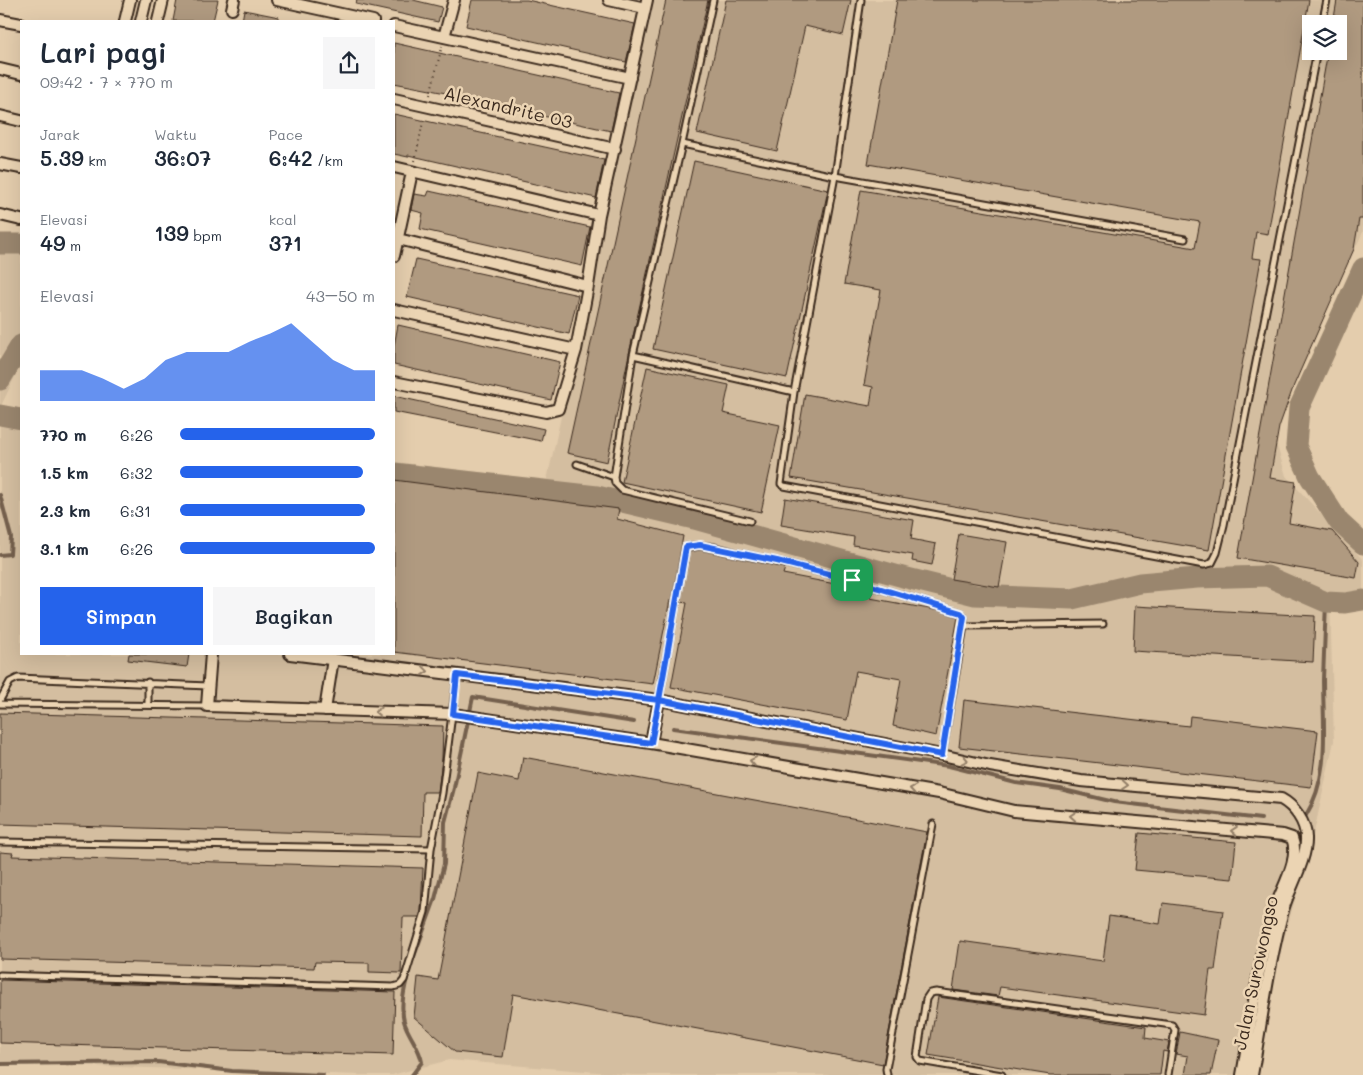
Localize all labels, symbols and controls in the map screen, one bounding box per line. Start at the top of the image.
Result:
map controls [1302,15,1347,60]
button: layers [1302,15,1347,60]
text: Lari pagi [40,34,167,70]
button: share [323,37,375,89]
text: 09:42 · 7 × 770 m [40,71,173,92]
street label: Alexandrite 03 [442,81,575,133]
text: Jarak [40,125,80,144]
text: Waktu [154,125,197,144]
text: Pace [269,125,303,144]
text: 5.39 [40,144,84,171]
text: 36:07 [154,144,211,171]
text: 6:42 [269,144,313,171]
text: km [84,151,107,170]
text: /km [313,151,343,170]
text: Elevasi [40,210,87,229]
text: kcal [269,210,297,229]
text: 139 [154,219,189,246]
text: bpm [189,226,222,245]
text: 49 [40,229,66,256]
text: 371 [269,229,302,256]
text: m [66,236,81,255]
text: Elevasi [40,285,94,306]
text: 43–50 m [306,285,375,306]
text: 770 m [40,424,87,445]
text: 6:26 [120,424,153,445]
text: 1.5 km [40,462,88,483]
text: 6:32 [120,462,153,483]
text: 2.3 km [40,500,91,521]
text: 6:31 [120,500,151,521]
text: 3.1 km [40,538,89,559]
text: 6:26 [120,538,153,559]
pin [831,559,873,601]
icon: arrive [838,566,866,594]
button: Simpan [40,587,203,645]
button: Bagikan [213,587,375,645]
one-way arrow [421,665,429,676]
one-way arrow [374,707,382,717]
one-way arrow [960,754,969,765]
one-way arrow [748,757,757,767]
one-way arrow [1121,779,1129,790]
one-way arrow [908,784,917,794]
one-way arrow [1068,811,1076,822]
one-way arrow [1230,825,1238,836]
street label: Jalan Surowongso [1227,893,1283,1052]

